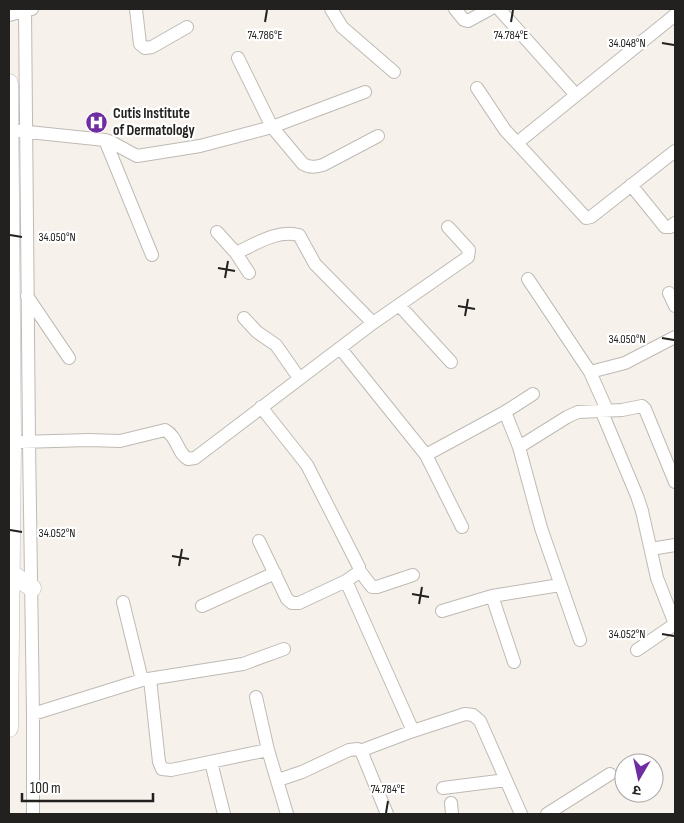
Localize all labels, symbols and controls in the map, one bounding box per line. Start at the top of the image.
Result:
text: 74.786°E [248,28,282,43]
text: 74.784°E [494,28,528,43]
text: 34.048°N [608,36,646,51]
place label: Cutis Institute of Dermatology [113,104,195,140]
hospital icon: Cutis Institute of Dermatology [85,110,109,134]
text: 34.050°N [38,230,76,245]
text: 34.050°N [608,332,646,347]
text: 34.052°N [39,526,75,541]
text: 34.052°N [609,627,645,642]
north arrow [614,753,664,803]
scale bar [22,770,154,802]
text: 100 m [30,779,61,798]
text: उ [631,781,642,799]
text: 74.784°E [371,782,405,797]

